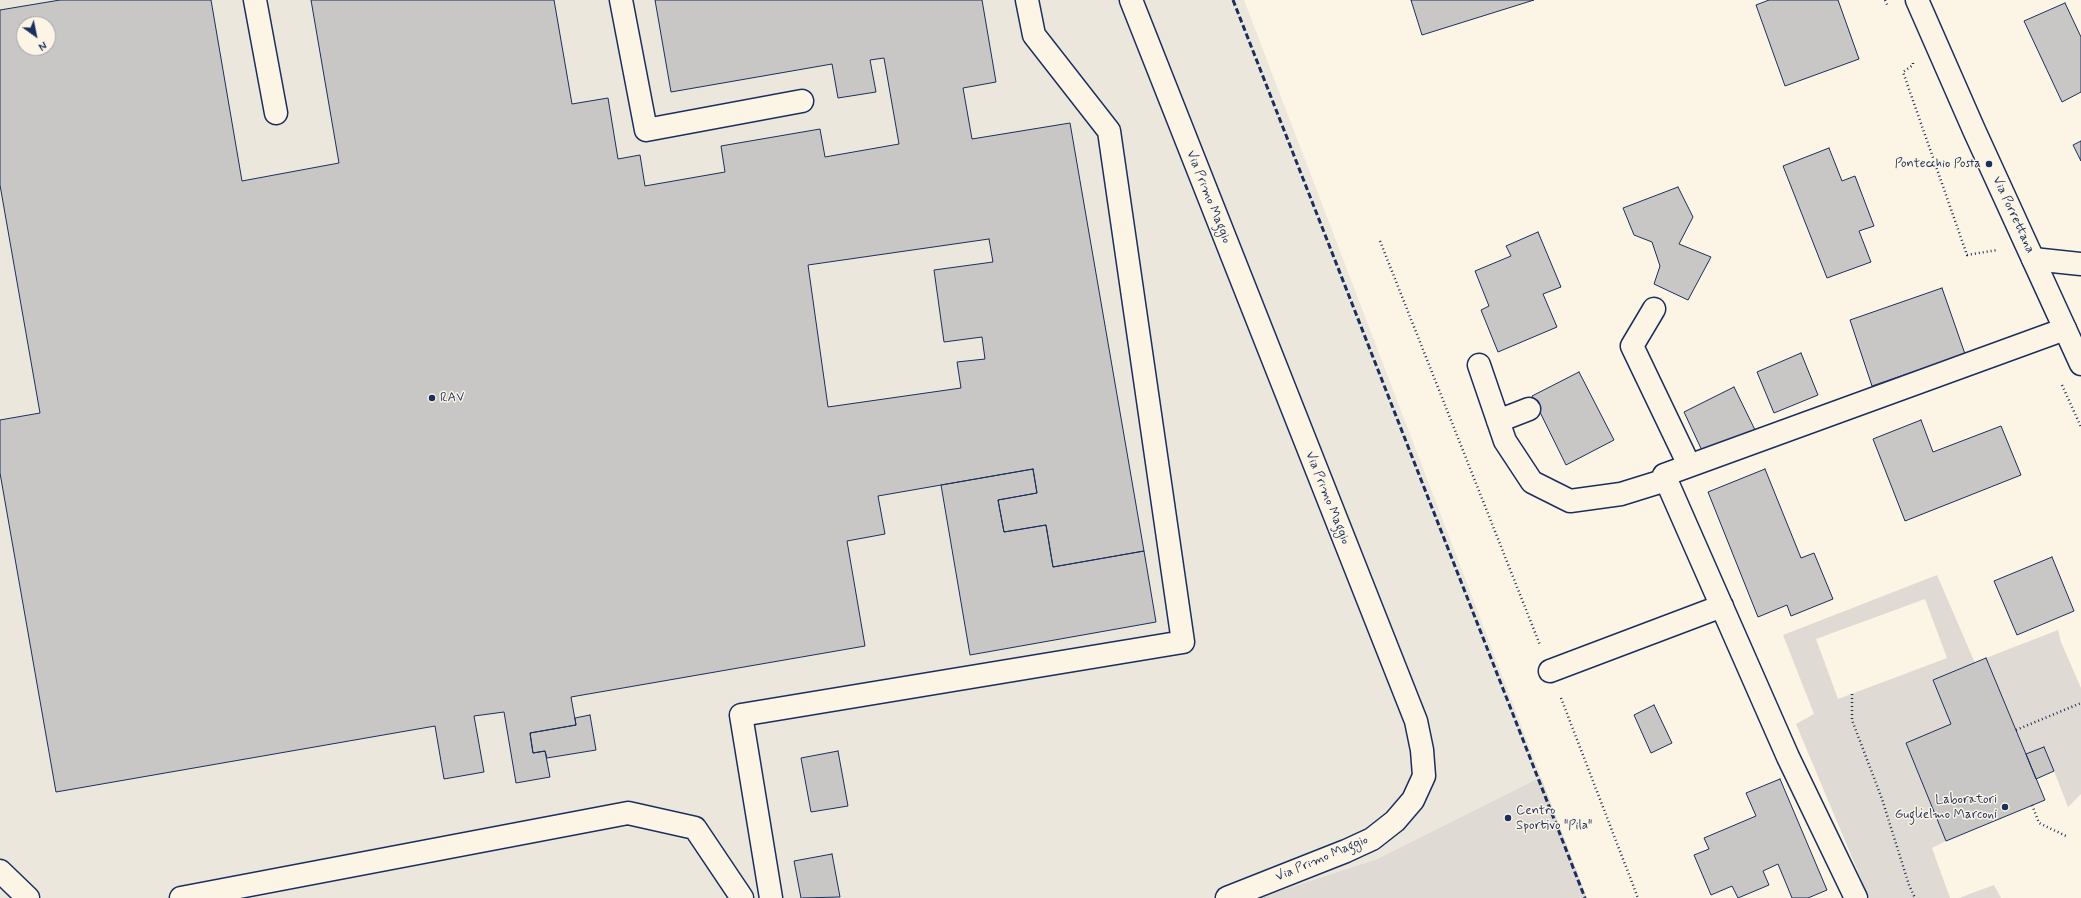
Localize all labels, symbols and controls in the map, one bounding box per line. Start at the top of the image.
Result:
north arrow [16,16,56,56]
text: N [35,37,49,53]
street label: Via Primo Maggio [1182,148,1234,246]
place label: Pontecchio Posta [1895,156,1981,172]
marker: Pontecchio Posta [1984,159,1994,169]
street label: Via Porrettana [1988,174,2038,256]
place label: RAV [440,390,464,406]
marker: RAV [427,393,437,403]
street label: Via Primo Maggio [1301,449,1353,547]
place label: Laboratori Guglielmo Marconi [1895,792,1997,823]
marker: Laboratori Guglielmo Marconi [2000,802,2010,812]
place label: Centro Sportivo "Pila" [1516,803,1592,834]
marker: Centro Sportivo "Pila" [1503,813,1513,823]
street label: Via Primo Maggio [1273,832,1371,886]

